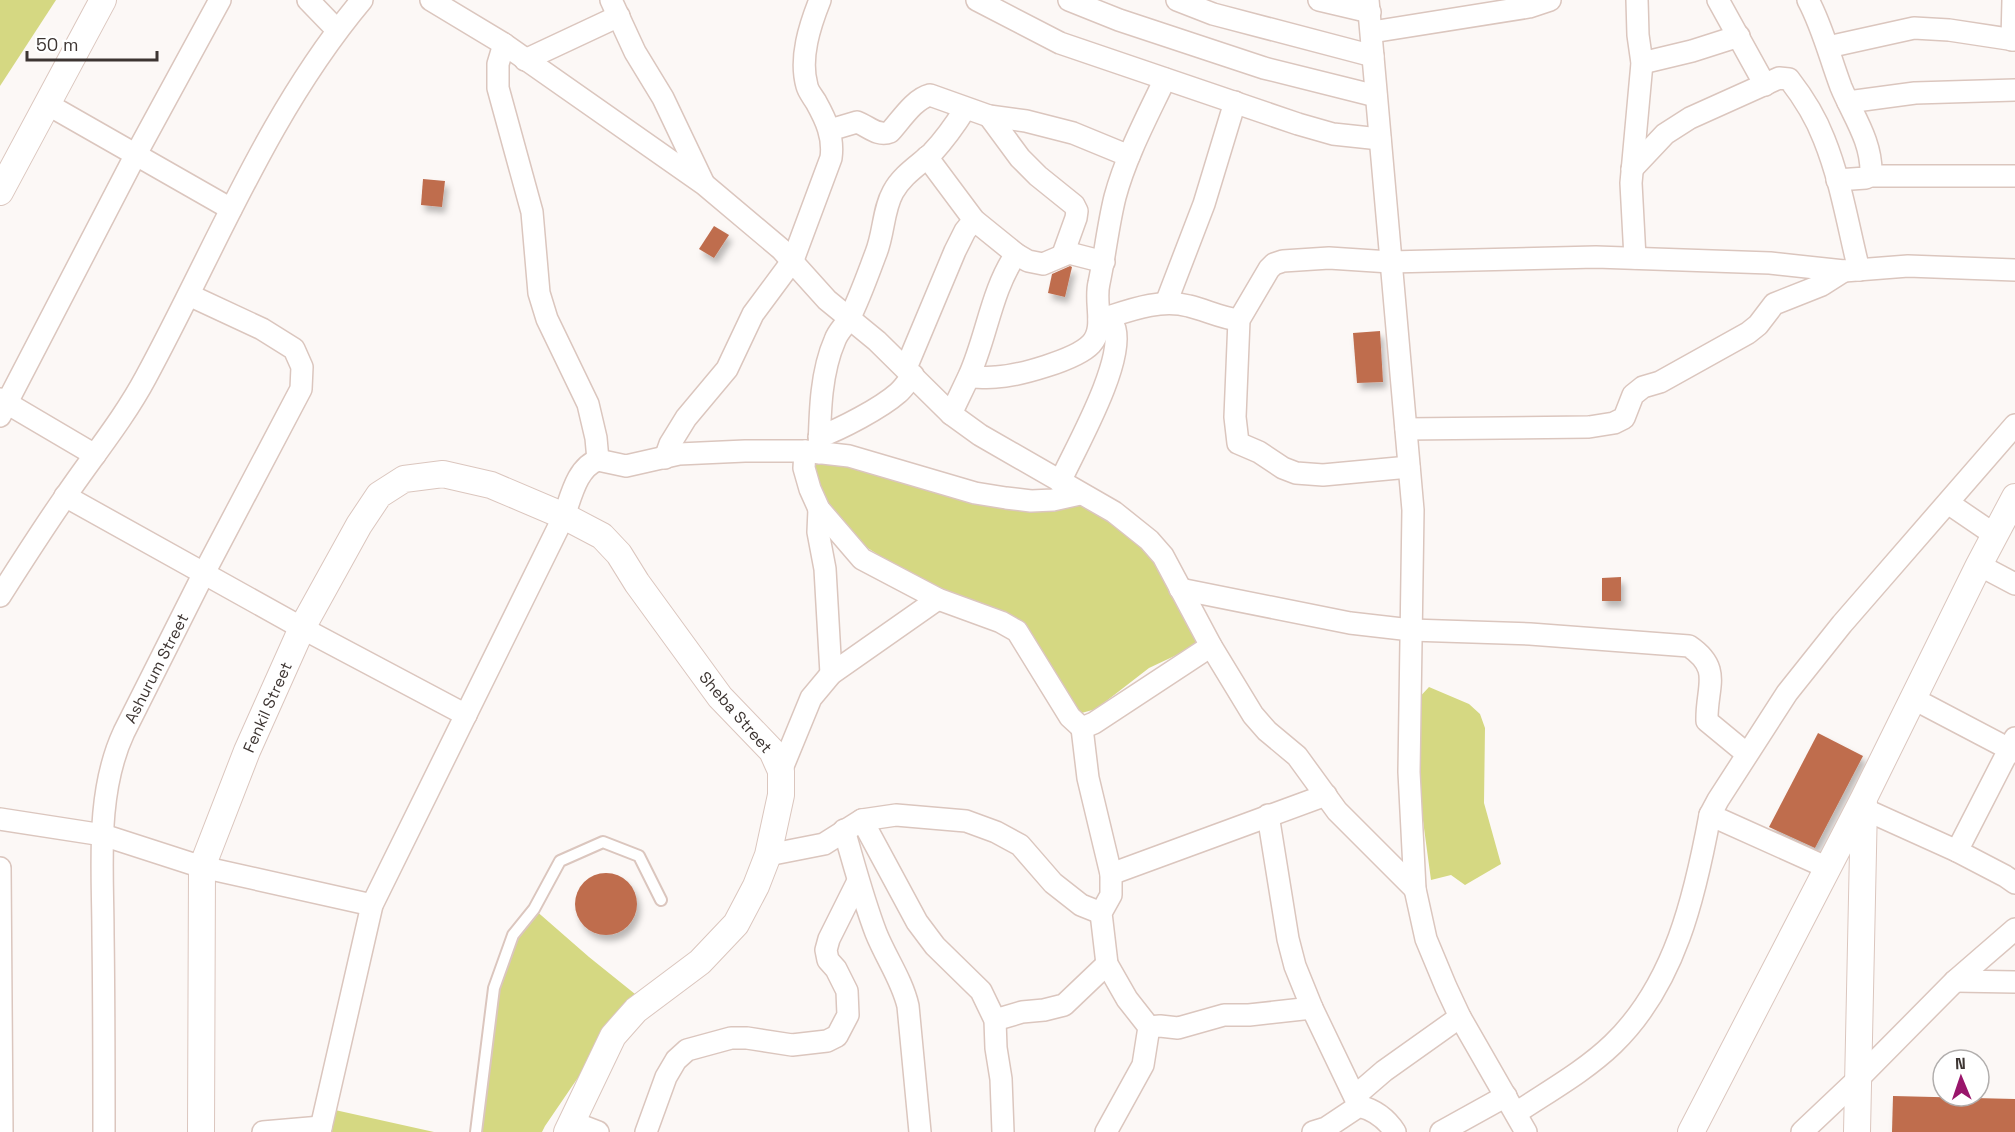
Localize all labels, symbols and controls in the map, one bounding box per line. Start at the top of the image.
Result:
scale bar [27,24,158,62]
text: 50 m [36,33,78,56]
street label: Ashurum Street [120,610,193,727]
street label: Fenkil Street [238,658,297,756]
street label: Sheba Street [694,667,777,758]
north arrow [1931,1048,1991,1108]
text: N [1955,1053,1966,1074]

